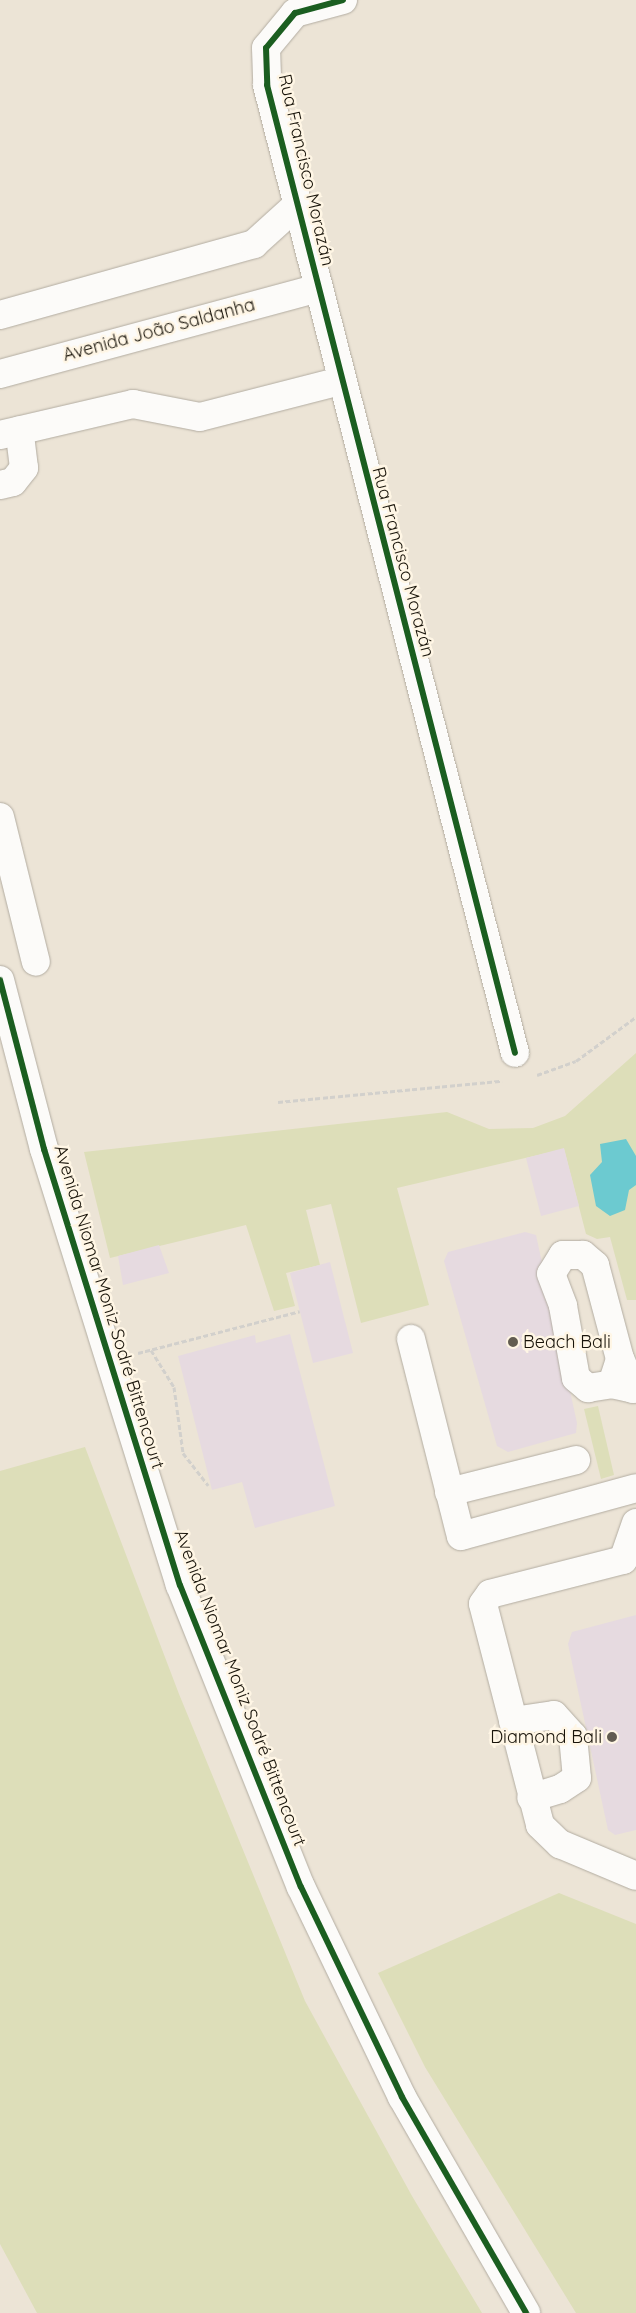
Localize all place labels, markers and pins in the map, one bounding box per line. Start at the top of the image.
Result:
place label: Beach Bali [523,1331,611,1353]
marker: Beach Bali [507,1336,519,1348]
place label: Diamond Bali [490,1726,602,1748]
marker: Diamond Bali [606,1731,618,1743]

